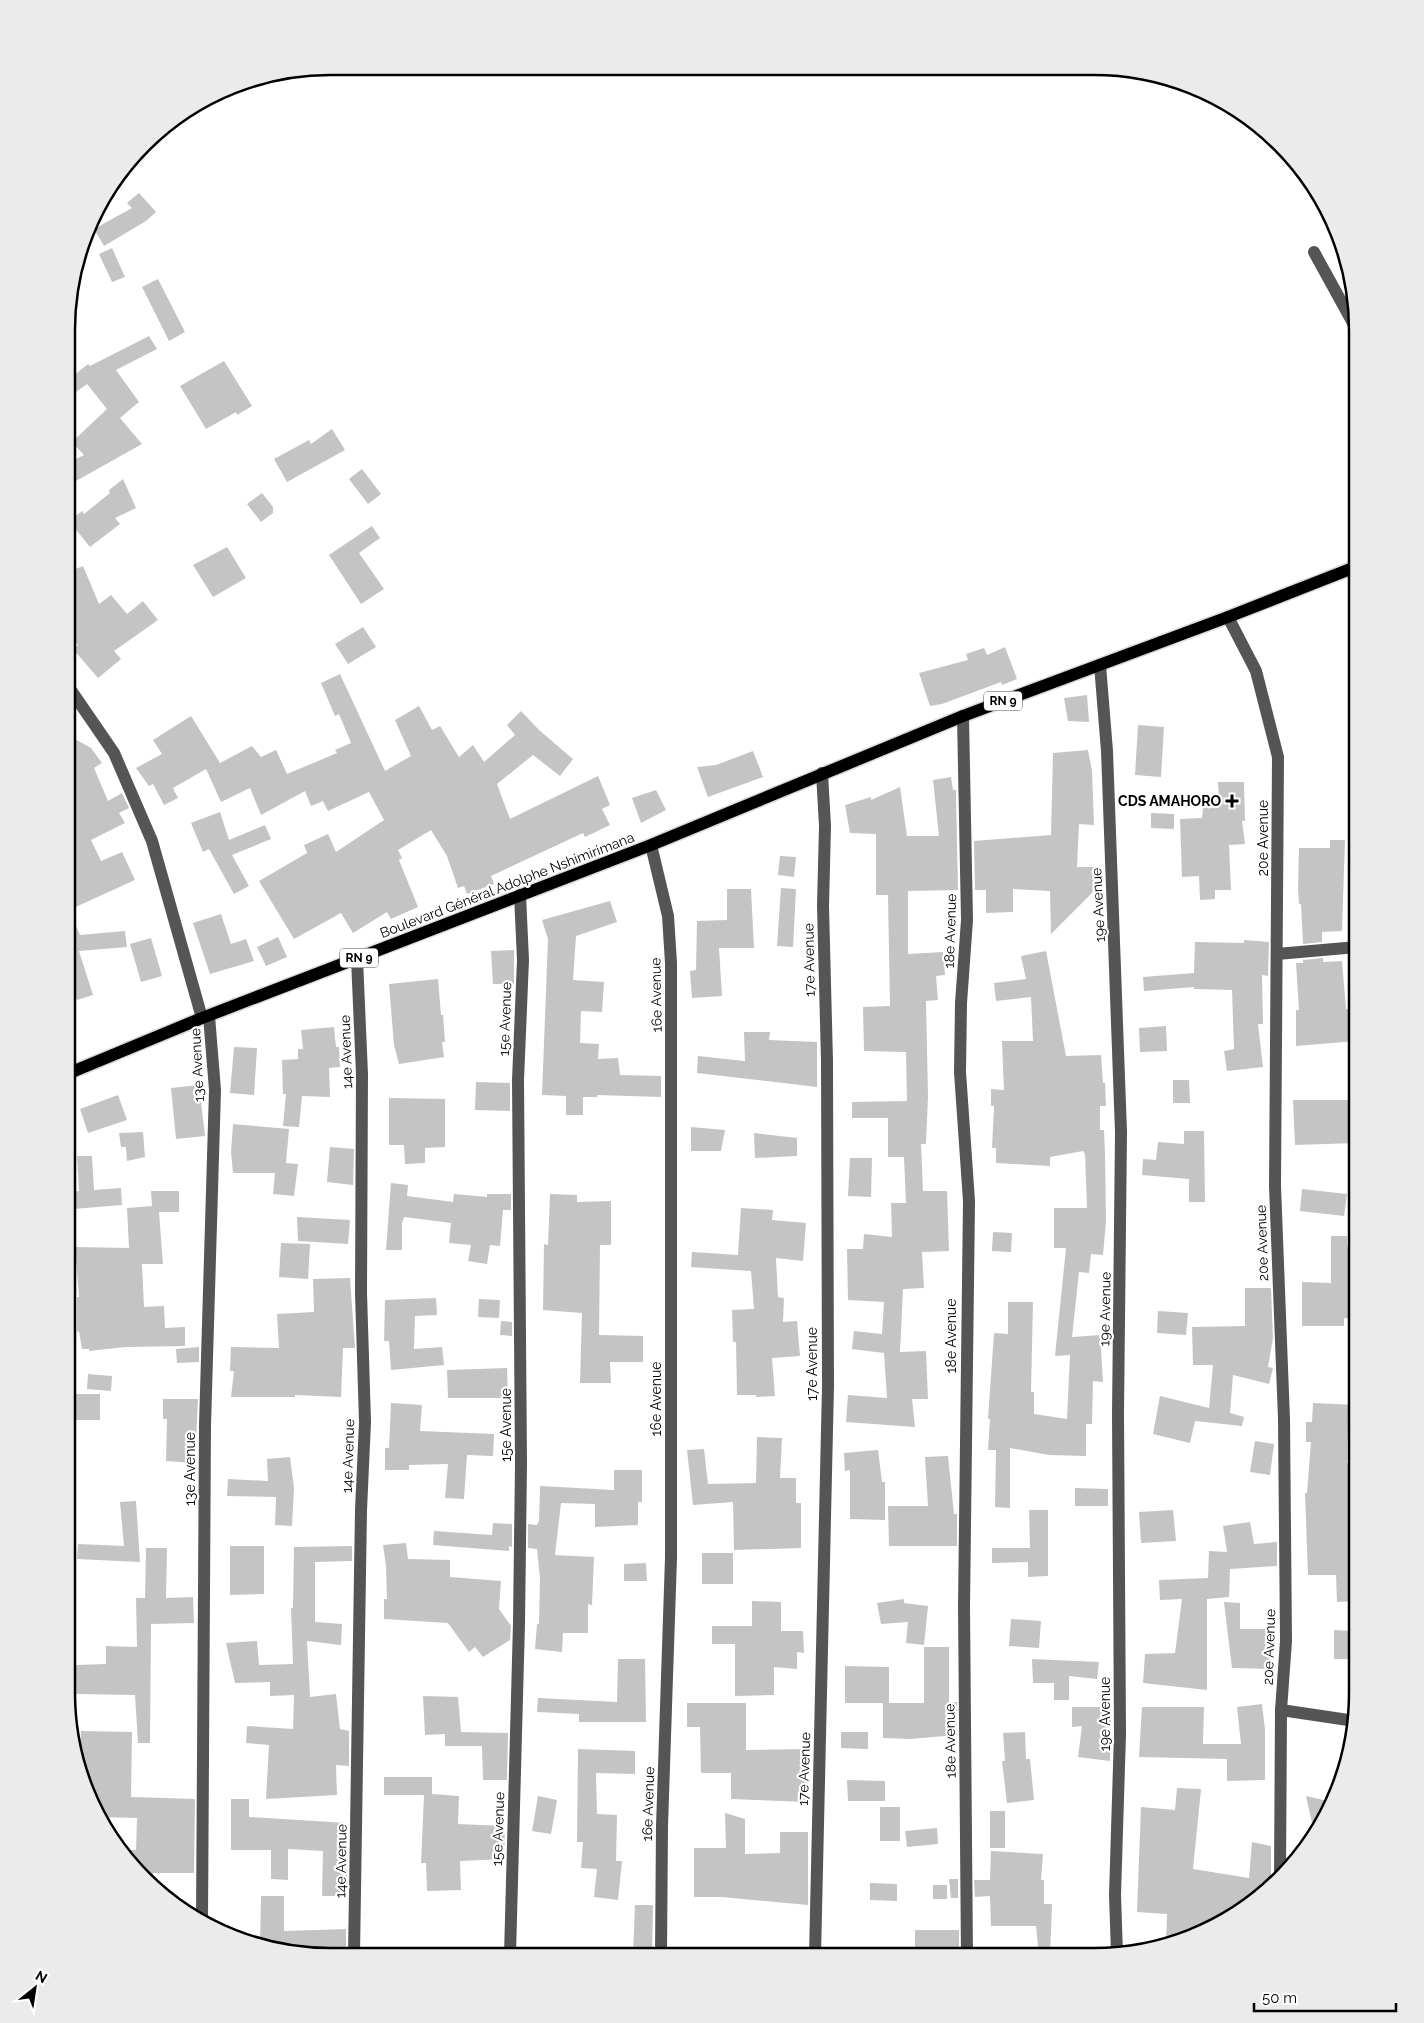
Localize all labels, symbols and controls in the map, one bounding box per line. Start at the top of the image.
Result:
road number: RN 9 [984,691,1022,710]
place label: CDS AMAHORO [1118,793,1221,809]
marker: CDS AMAHORO [1225,794,1239,808]
street label: 20e Avenue [1255,800,1271,876]
street label: Boulevard Général Adolphe Nshimirimana [378,829,636,941]
street label: 19e Avenue [1088,867,1108,943]
street label: 18e Avenue [941,893,959,969]
street label: 17e Avenue [800,923,818,997]
road number: RN 9 [340,948,378,968]
street label: 16e Avenue [647,957,665,1033]
street label: 15e Avenue [496,982,514,1056]
street label: 14e Avenue [337,1015,355,1089]
street label: 13e Avenue [187,1028,207,1102]
street label: 20e Avenue [1253,1205,1271,1281]
street label: 19e Avenue [1096,1272,1114,1346]
street label: 18e Avenue [943,1299,959,1373]
street label: 17e Avenue [804,1327,820,1401]
street label: 16e Avenue [648,1362,664,1436]
street label: 15e Avenue [498,1388,514,1462]
street label: 14e Avenue [339,1419,357,1493]
street label: 13e Avenue [182,1432,198,1506]
street label: 20e Avenue [1260,1609,1278,1685]
street label: 19e Avenue [1097,1677,1113,1751]
street label: 18e Avenue [941,1703,959,1779]
street label: 17e Avenue [795,1732,813,1806]
street label: 16e Avenue [639,1766,657,1842]
street label: 15e Avenue [489,1792,507,1866]
street label: 14e Avenue [332,1824,350,1898]
north arrow [10,1963,60,2013]
text: N [33,1967,50,1986]
scale bar [1254,1980,1396,2012]
text: 50 m [1262,1989,1297,2007]

